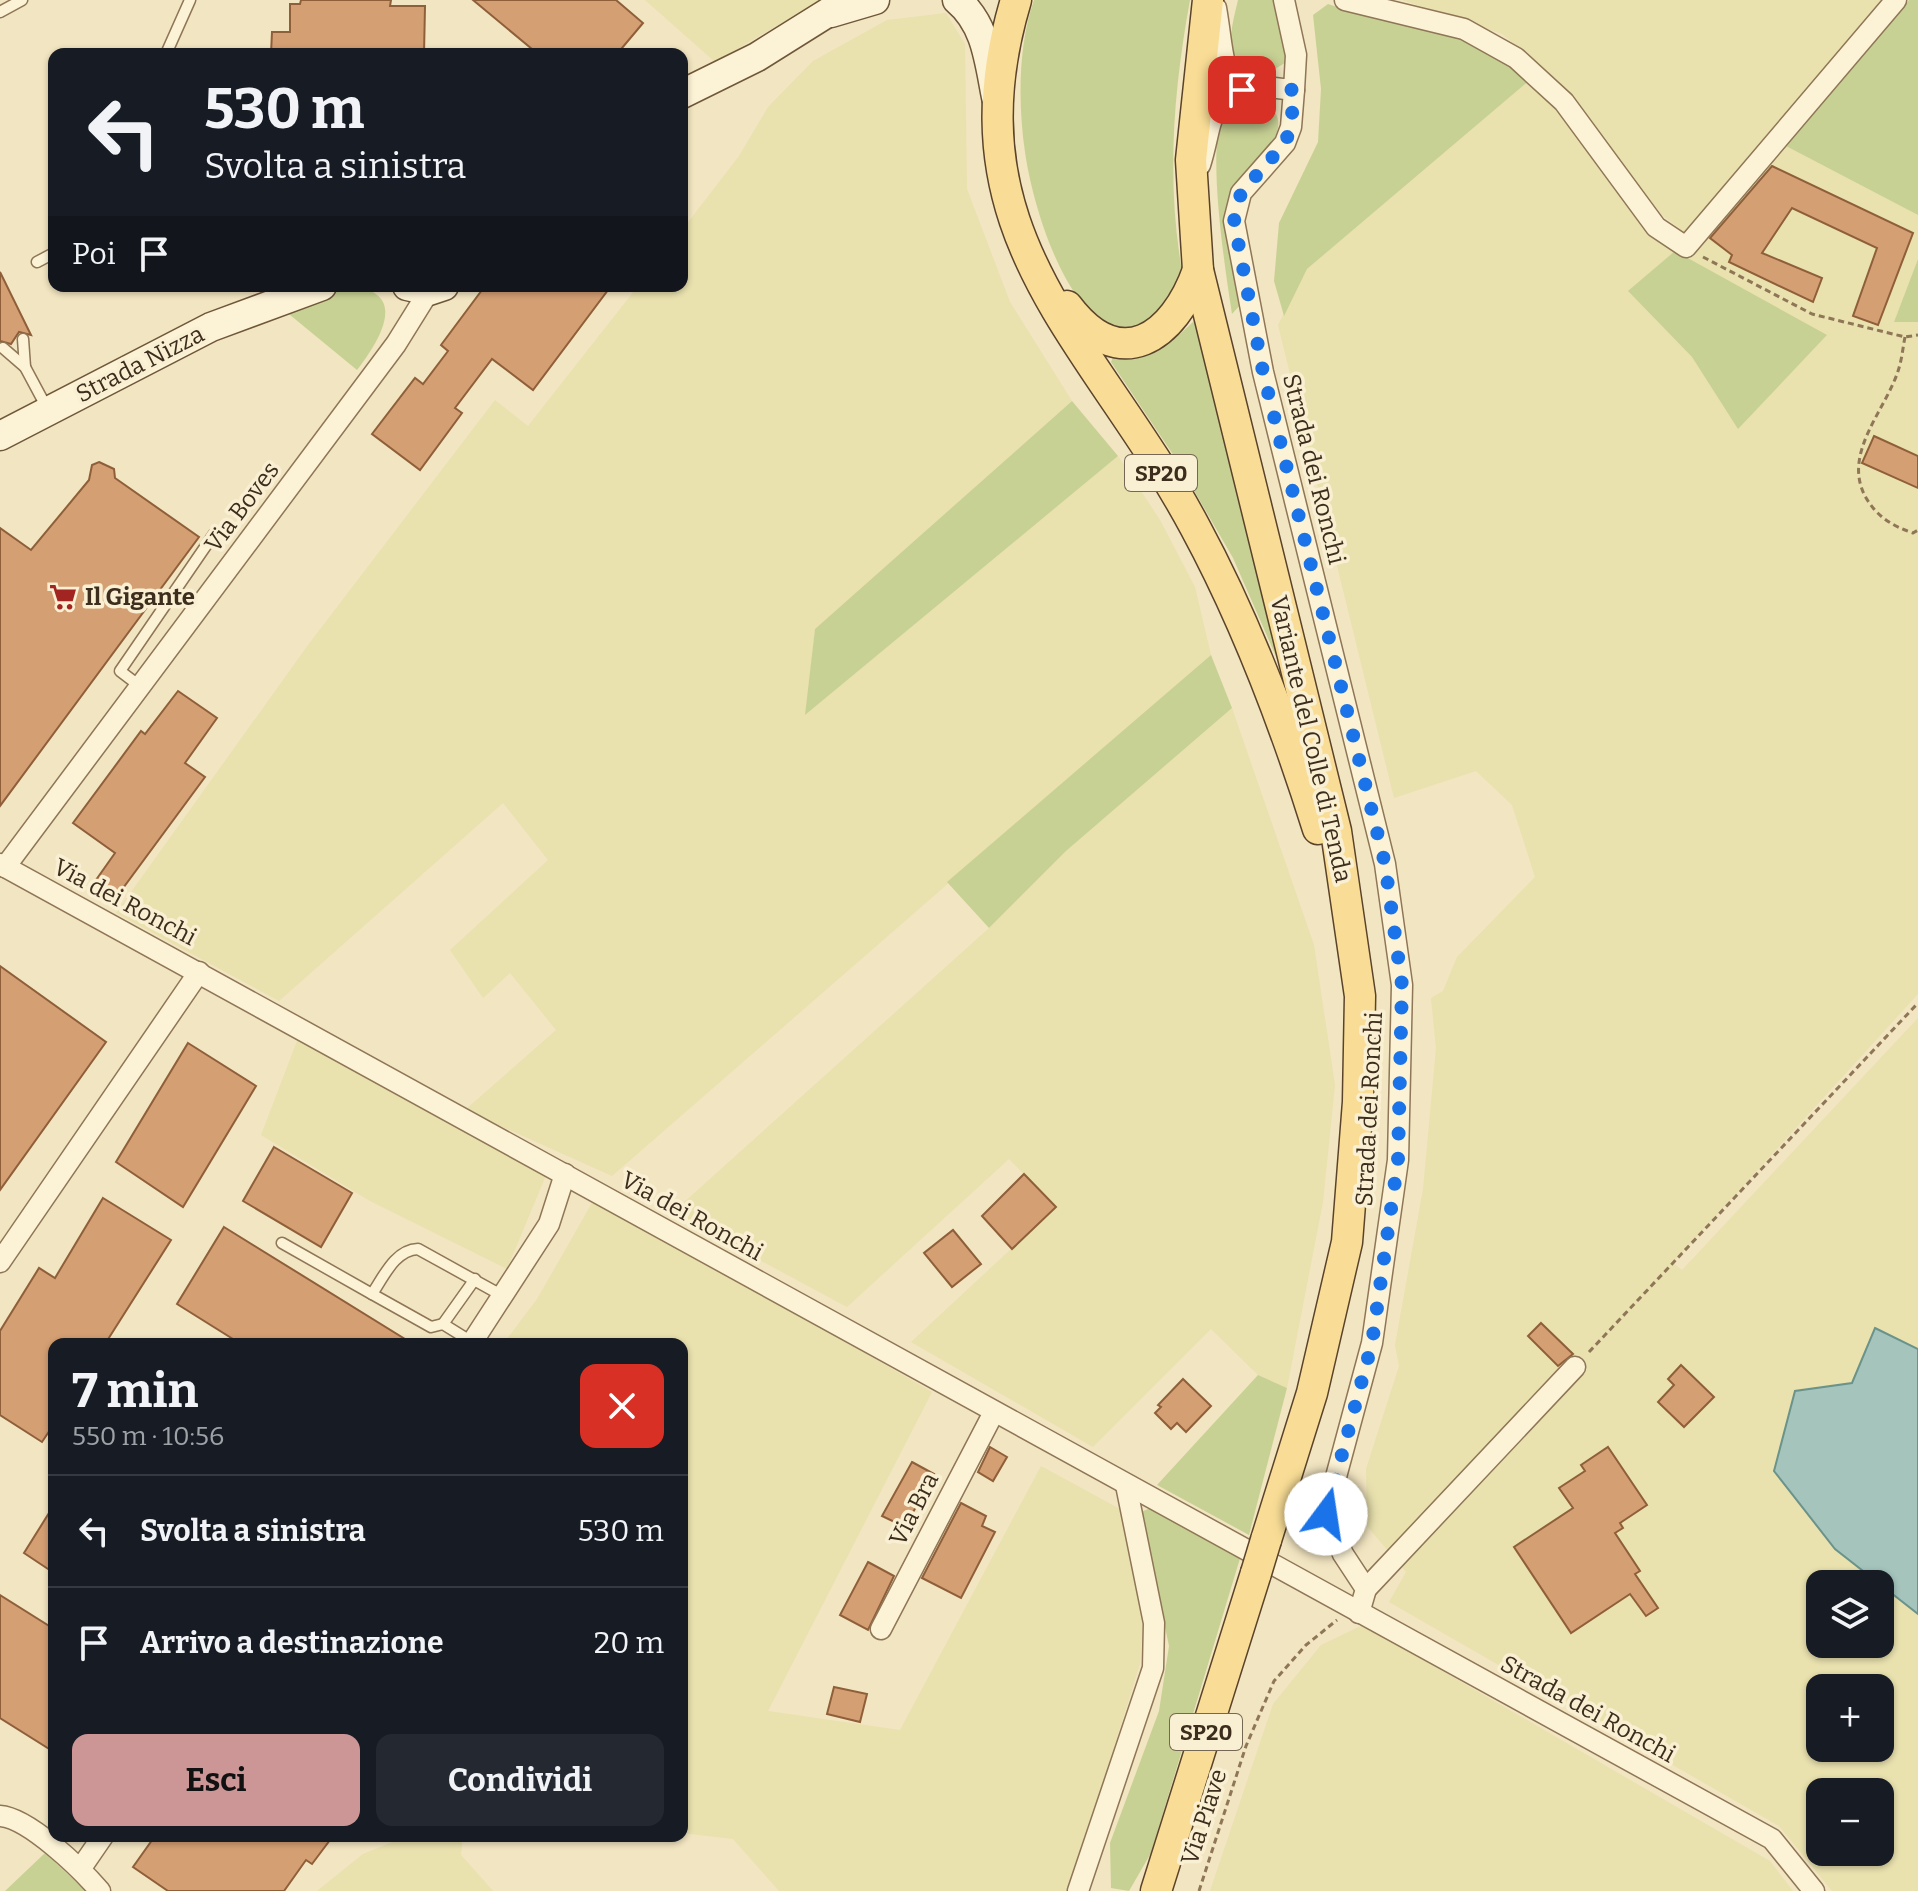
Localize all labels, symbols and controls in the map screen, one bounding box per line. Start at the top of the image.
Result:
pin [1208,56,1276,124]
icon: arrive [1220,68,1264,112]
text: 530 m [204,76,364,143]
icon: left [72,80,176,184]
text: Svolta a sinistra [204,144,466,188]
icon: arrive [132,232,176,276]
text: Poi [72,236,116,272]
street label: Strada Nizza [71,320,209,408]
street label: Strada dei Ronchi [1277,371,1351,567]
road number: SP20 [1125,455,1197,491]
street label: Via Boves [199,456,285,558]
supermarket icon: Il Gigante [48,582,78,612]
place label: Il Gigante [85,583,195,611]
street label: Variante del Colle di Tenda [1264,593,1358,885]
street label: Via dei Ronchi [49,853,201,951]
street label: Strada dei Ronchi [1350,1011,1388,1207]
street label: Via dei Ronchi [616,1165,768,1267]
text: 7 min [72,1362,198,1420]
button: close [580,1364,664,1448]
text: 550 m · 10:56 [72,1421,224,1452]
street label: Via Bra [884,1468,944,1550]
position arrow [1284,1472,1368,1556]
icon: left [72,1509,116,1553]
text: Svolta a sinistra [140,1513,366,1549]
text: 530 m [578,1513,664,1549]
map controls [1806,1570,1894,1866]
button: layers [1806,1570,1894,1658]
icon: arrive [72,1621,116,1665]
text: Arrivo a destinazione [140,1625,443,1661]
text: 20 m [594,1625,664,1661]
street label: Strada dei Ronchi [1496,1649,1680,1769]
button: + [1806,1674,1894,1762]
road number: SP20 [1170,1714,1242,1750]
button: Esci [72,1734,360,1826]
button: Condividi [376,1734,664,1826]
street label: Via Piave [1175,1766,1233,1868]
button: − [1806,1778,1894,1866]

